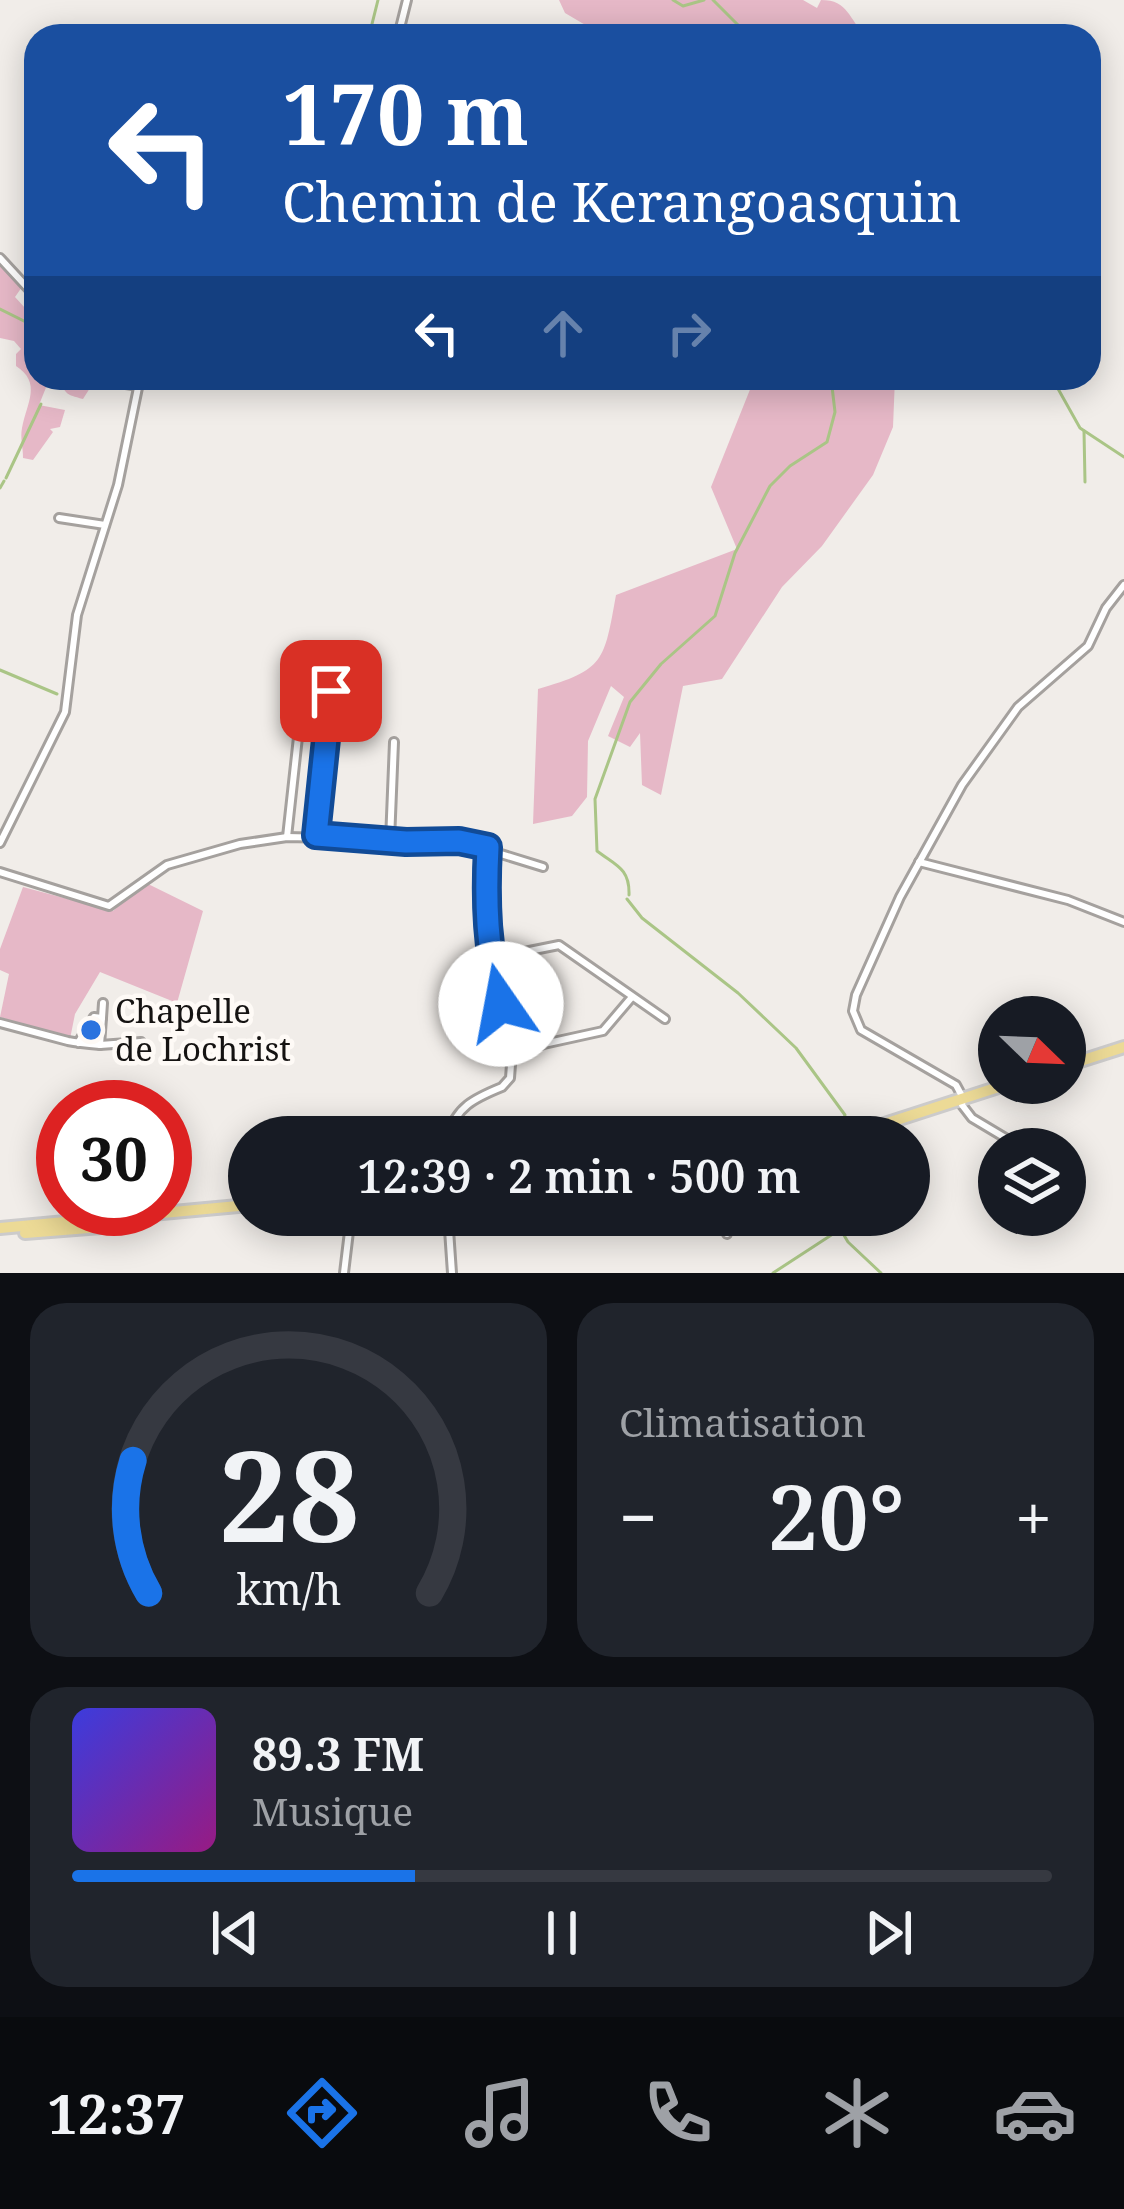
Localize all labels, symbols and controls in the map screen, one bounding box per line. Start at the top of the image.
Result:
text: 170 m [282,55,529,170]
icon: left [84,72,240,228]
text: Chemin de Kerangoasquin [282,164,961,238]
icon: left [404,300,470,366]
icon: ahead [530,300,596,366]
icon: right [656,300,722,366]
pin [280,640,382,742]
icon: arrive [298,658,364,724]
position arrow [438,941,564,1067]
place label: Chapelle de Lochrist [115,988,291,1071]
north arrow [978,996,1086,1104]
map controls [978,996,1086,1236]
marker: Chapelle de Lochrist [78,1017,104,1043]
speed limit sign: 30 [36,1080,192,1236]
button: layers [978,1128,1086,1236]
text: 12:39 · 2 min · 500 m [357,1145,801,1206]
text: Climatisation [619,1395,866,1448]
text: 28 [218,1409,359,1579]
text: 20° [767,1454,905,1576]
text: − [619,1471,657,1561]
text: + [1015,1471,1052,1561]
text: km/h [236,1559,341,1618]
text: 89.3 FM [252,1723,424,1784]
text: Musique [252,1784,413,1837]
icon: previous [202,1900,268,1966]
icon: pause [529,1900,595,1966]
icon: next [856,1900,922,1966]
icon: directions [280,2071,364,2155]
icon: music [458,2071,542,2155]
icon: phone [636,2071,720,2155]
icon: climate [815,2071,899,2155]
icon: car [993,2071,1077,2155]
text: 12:37 [47,2076,186,2150]

